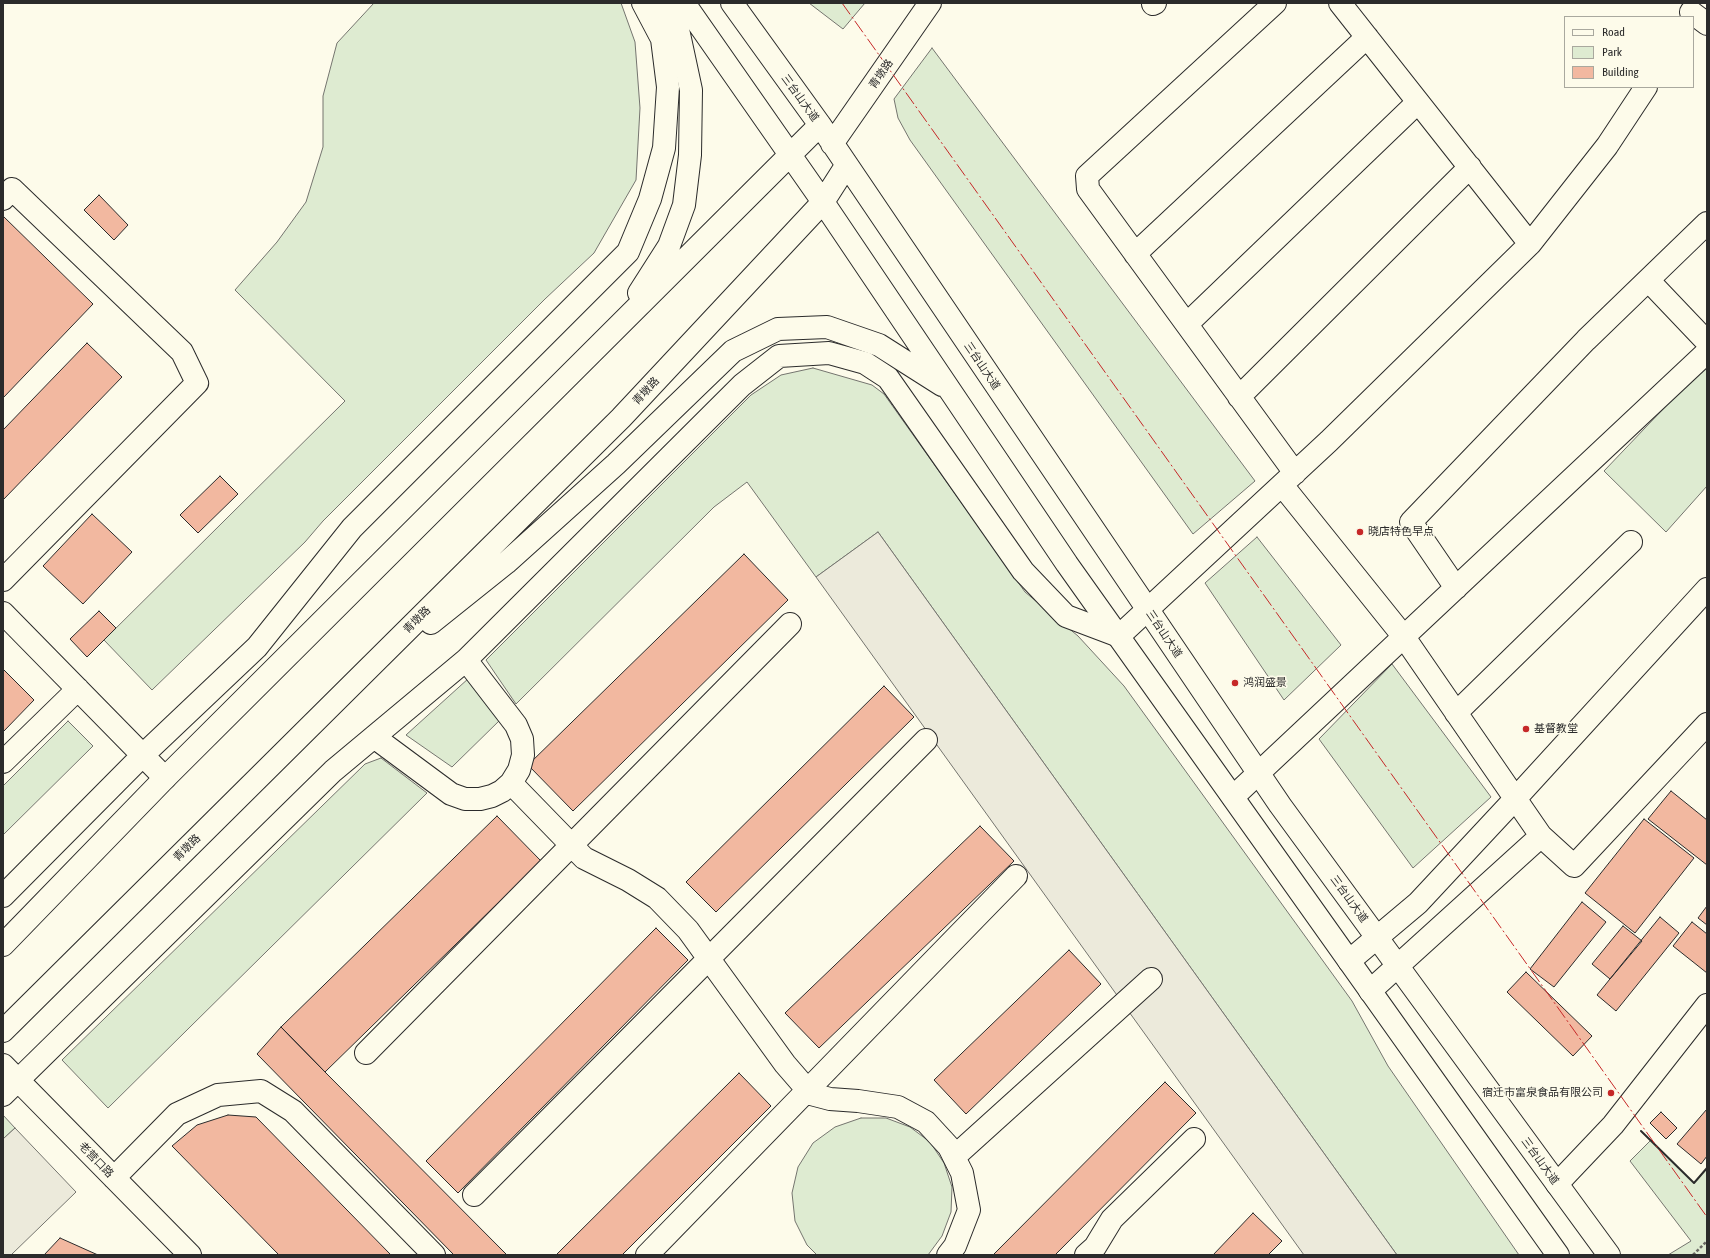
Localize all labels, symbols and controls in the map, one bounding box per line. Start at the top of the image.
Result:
legend [1564,16,1694,88]
text: Road [1602,25,1625,39]
text: Park [1602,45,1622,59]
street label: 青墩路 [866,57,896,91]
text: Building [1602,65,1639,79]
street label: 三台山大道 [778,72,822,124]
street label: 三台山大道 [961,340,1003,392]
street label: 青墩路 [630,374,662,408]
place label: 晓店特色早点 [1368,525,1434,539]
marker: 晓店特色早点 [1355,527,1365,537]
street label: 青墩路 [401,604,433,636]
street label: 三台山大道 [1143,608,1185,660]
place label: 鸿润盛景 [1243,676,1287,690]
marker: 鸿润盛景 [1230,678,1240,688]
place label: 基督教堂 [1534,722,1578,736]
marker: 基督教堂 [1521,724,1531,734]
street label: 青墩路 [171,832,203,864]
street label: 三台山大道 [1327,873,1371,925]
place label: 宿迁市富泉食品有限公司 [1482,1086,1603,1100]
marker: 宿迁市富泉食品有限公司 [1606,1088,1616,1098]
street label: 三台山大道 [1518,1135,1562,1187]
street label: 老营口路 [76,1140,116,1180]

